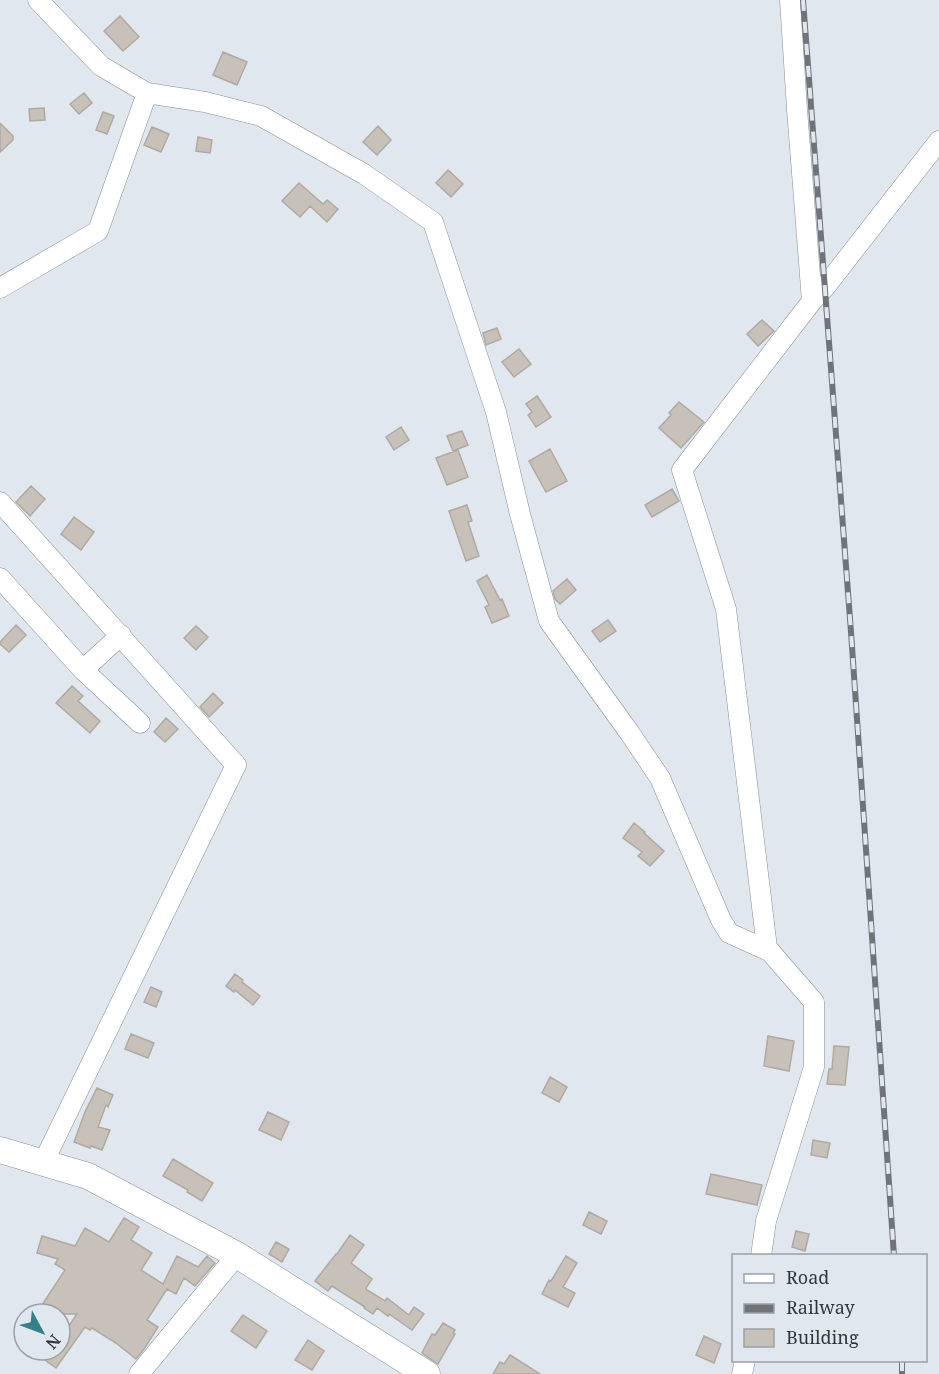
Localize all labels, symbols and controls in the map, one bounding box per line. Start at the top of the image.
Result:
legend [732,1254,927,1362]
text: Road [786,1265,829,1289]
text: Railway [786,1295,856,1319]
north arrow [12,1302,72,1362]
text: Building [786,1325,859,1349]
text: N [41,1330,66,1354]

